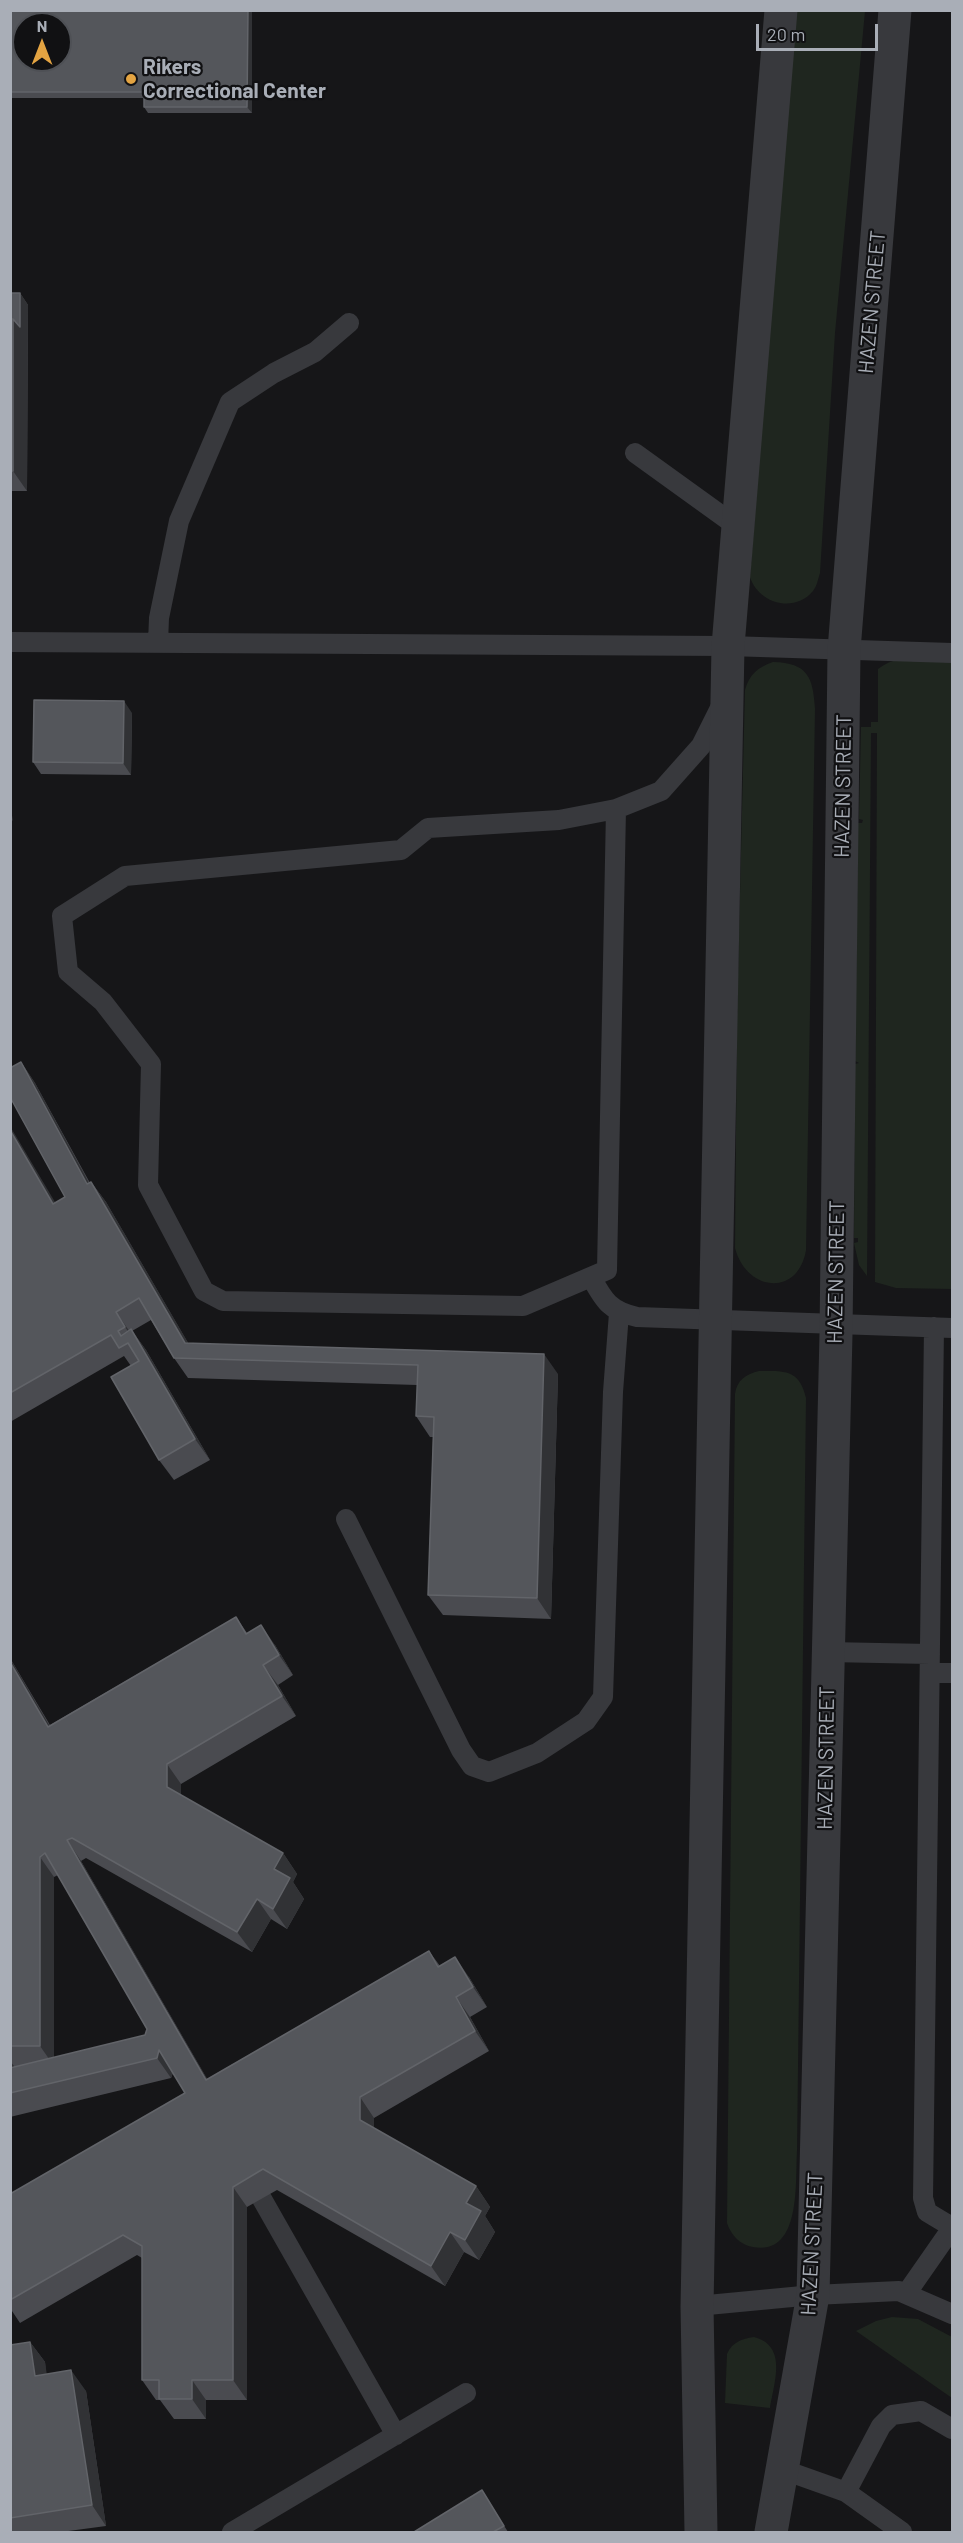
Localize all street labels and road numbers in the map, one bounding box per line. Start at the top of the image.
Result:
street label: HAZEN STREET [853,229,891,375]
street label: HAZEN STREET [829,714,857,858]
street label: HAZEN STREET [822,1200,850,1344]
street label: HAZEN STREET [812,1686,840,1830]
street label: HAZEN STREET [796,2172,828,2316]

